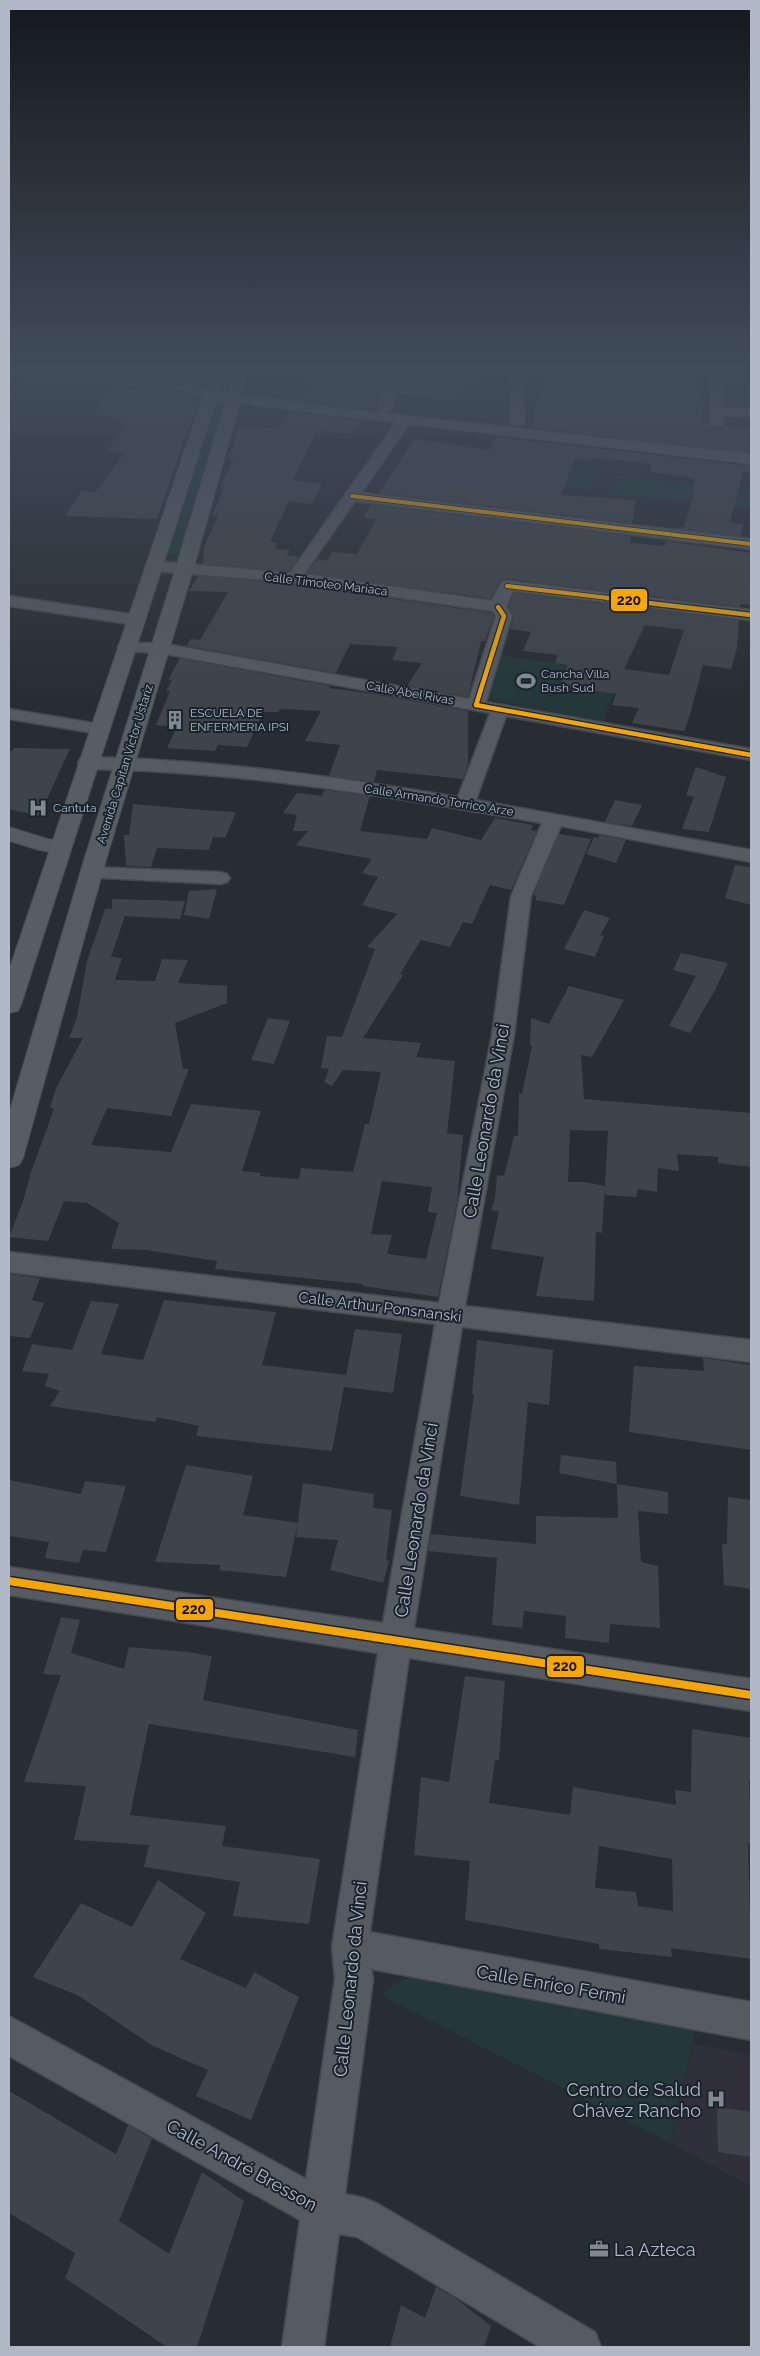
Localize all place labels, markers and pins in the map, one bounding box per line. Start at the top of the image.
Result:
place label: Cancha Villa Bush Sud [541,667,609,695]
sports icon: Cancha Villa Bush Sud [515,670,537,692]
place label: ESCUELA DE ENFERMERIA IPSI [190,706,289,734]
building icon: ESCUELA DE ENFERMERIA IPSI [164,709,186,731]
hospital icon: Cantuta [27,797,49,819]
place label: Cantuta [53,801,96,815]
place label: Centro de Salud Chávez Rancho [566,2079,701,2121]
hospital icon: Centro de Salud Chávez Rancho [705,2088,727,2110]
office icon: La Azteca [588,2238,610,2260]
place label: La Azteca [614,2239,696,2260]

